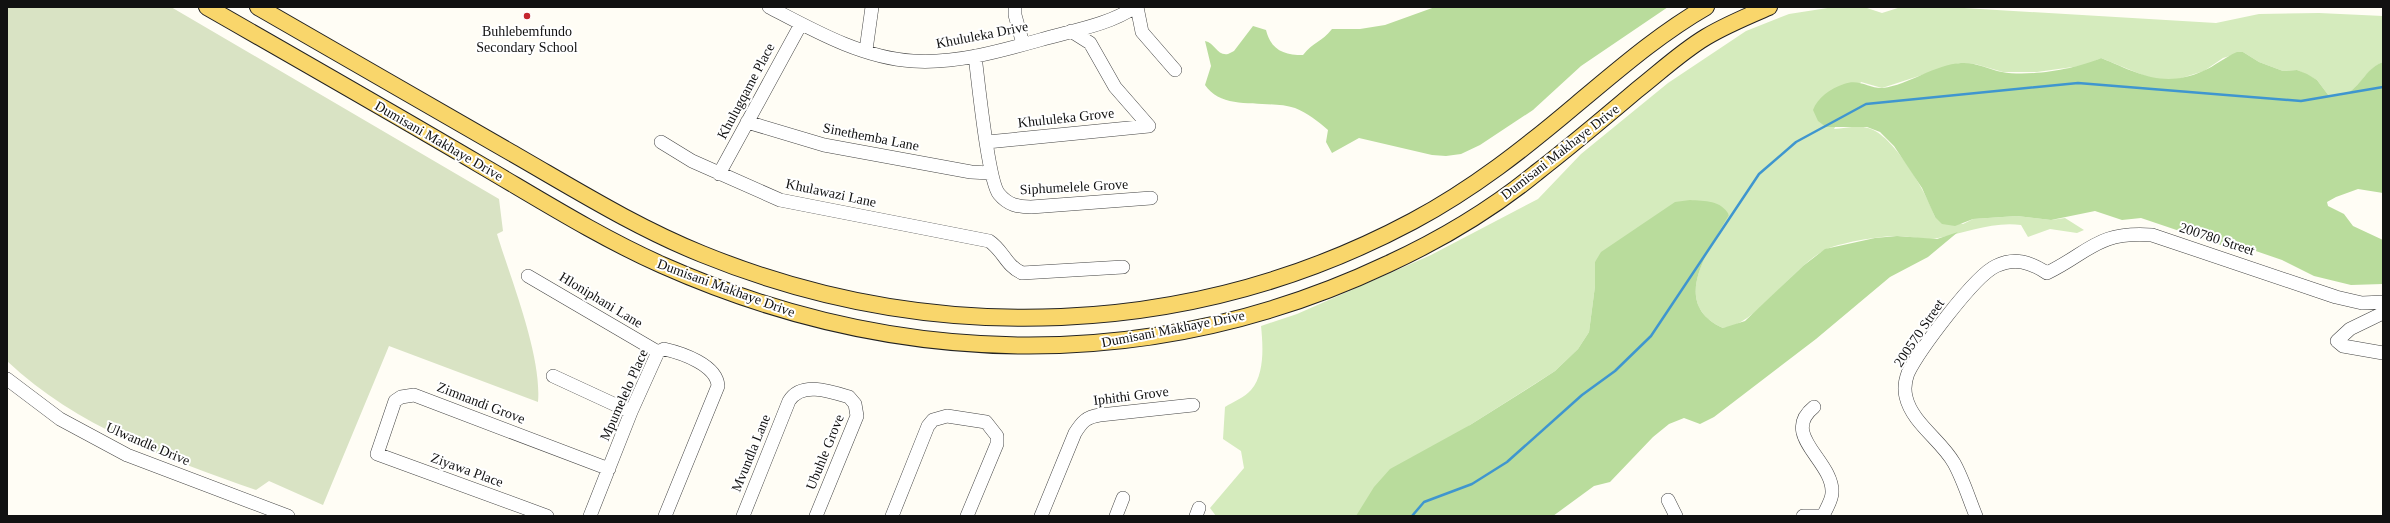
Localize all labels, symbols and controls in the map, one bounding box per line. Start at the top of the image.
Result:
marker: Buhlebemfundo Secondary School [522,11,532,21]
street label: Khululeka Drive [935,19,1029,51]
place label: Buhlebemfundo Secondary School [476,24,578,55]
street label: Khulugqame Place [714,41,778,141]
street label: Dumisani Makhaye Drive [372,98,506,184]
street label: Dumisani Makhaye Drive [1498,101,1622,203]
street label: Khululeka Grove [1017,105,1115,131]
street label: Sinethemba Lane [822,120,920,154]
street label: Khulawazi Lane [784,176,878,210]
street label: Siphumelele Grove [1019,177,1129,197]
street label: 200780 Street [2178,220,2257,258]
street label: Dumisani Makhaye Drive [655,256,797,320]
street label: Hloniphani Lane [557,269,645,331]
street label: 200570 Street [1891,296,1947,370]
street label: Dumisani Makhaye Drive [1100,308,1246,350]
street label: Mpumelelo Place [597,347,651,443]
street label: Zimnandi Grove [435,379,527,427]
street label: Iphithi Grove [1092,384,1170,408]
street label: Mvundla Lane [729,412,773,494]
street label: Ubuhle Grove [803,412,847,492]
street label: Ulwandle Drive [104,420,192,468]
street label: Ziyawa Place [429,450,505,490]

